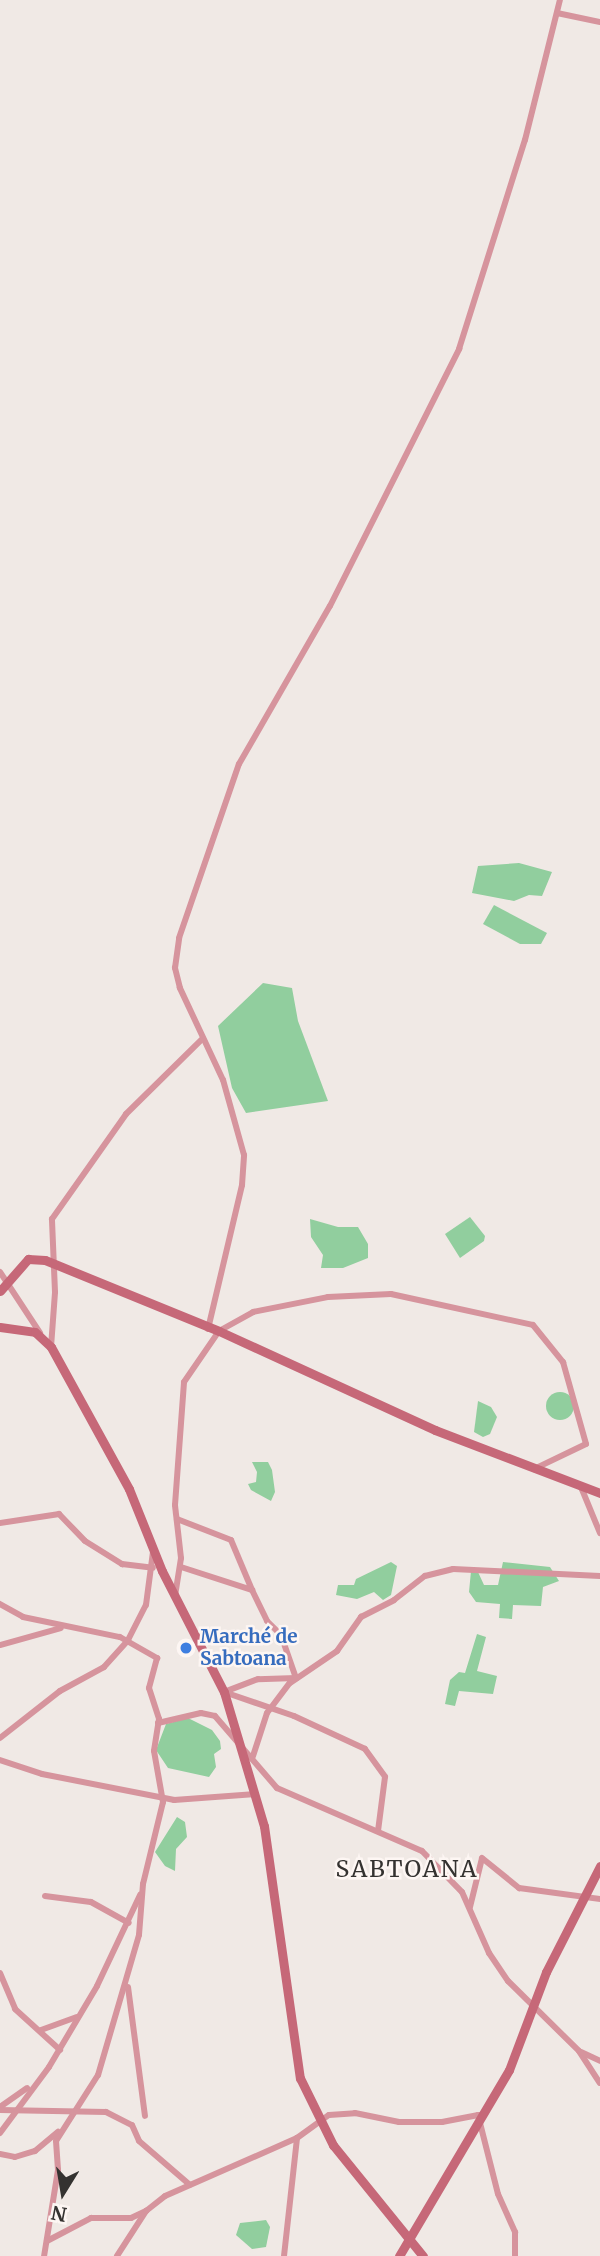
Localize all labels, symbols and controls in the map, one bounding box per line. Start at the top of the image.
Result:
place label: Marché de Sabtoana [200,1626,297,1670]
marker: Marché de Sabtoana [178,1640,194,1656]
district label: SABTOANA [336,1855,478,1883]
north arrow [28,2158,98,2228]
text: N [49,2200,69,2227]

